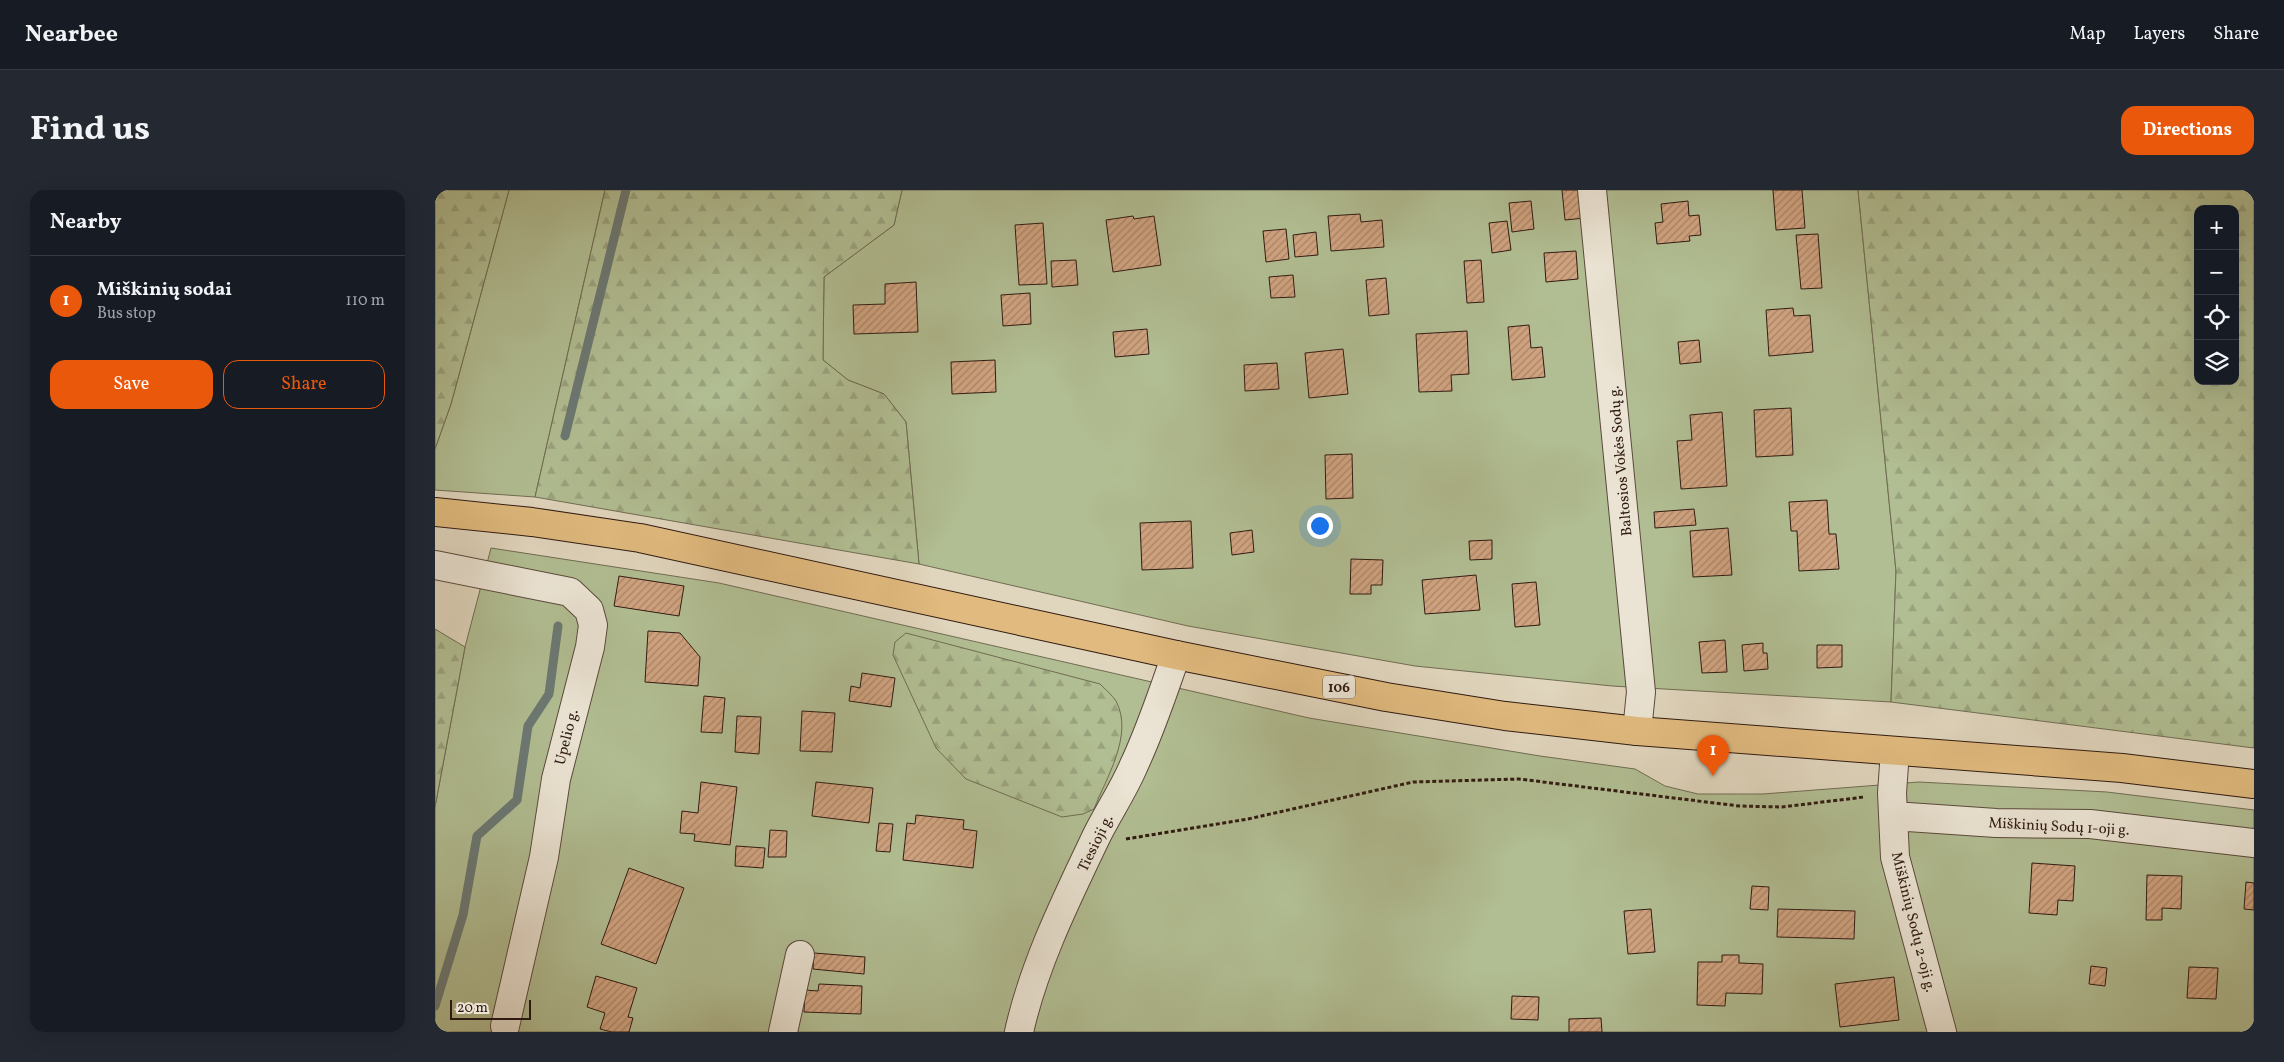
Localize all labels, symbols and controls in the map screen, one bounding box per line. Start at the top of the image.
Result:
text: Nearbee [25,18,118,52]
text: Map [2069,22,2105,47]
text: Layers [2133,22,2185,47]
text: Share [2213,22,2259,47]
text: Find us [30,106,150,154]
button: Directions [2121,106,2254,155]
map controls [2194,205,2239,385]
button: + [2194,205,2239,250]
text: Nearby [50,208,121,237]
button: − [2194,250,2239,295]
text: Miškinių sodai [97,277,232,303]
text: 1 [63,290,69,312]
text: 110 m [346,290,385,312]
button: locate [2194,295,2239,340]
text: Bus stop [97,303,156,325]
button: layers [2194,340,2239,385]
button: Save [50,360,213,409]
button: Share [223,360,385,409]
street label: Baltosios Vokės Sodų g. [1604,385,1639,537]
your location [1307,513,1333,539]
road number: 106 [1323,676,1355,698]
street label: Upelio g. [550,707,585,768]
pin: 1 [1697,735,1729,776]
street label: Tiesioji g. [1073,811,1119,876]
street label: Miškinių Sodų 1-oji g. [1988,813,2130,842]
street label: Miškinių Sodų 2-oji g. [1885,850,1940,995]
scale bar [450,997,531,1020]
text: 20 m [457,999,488,1018]

